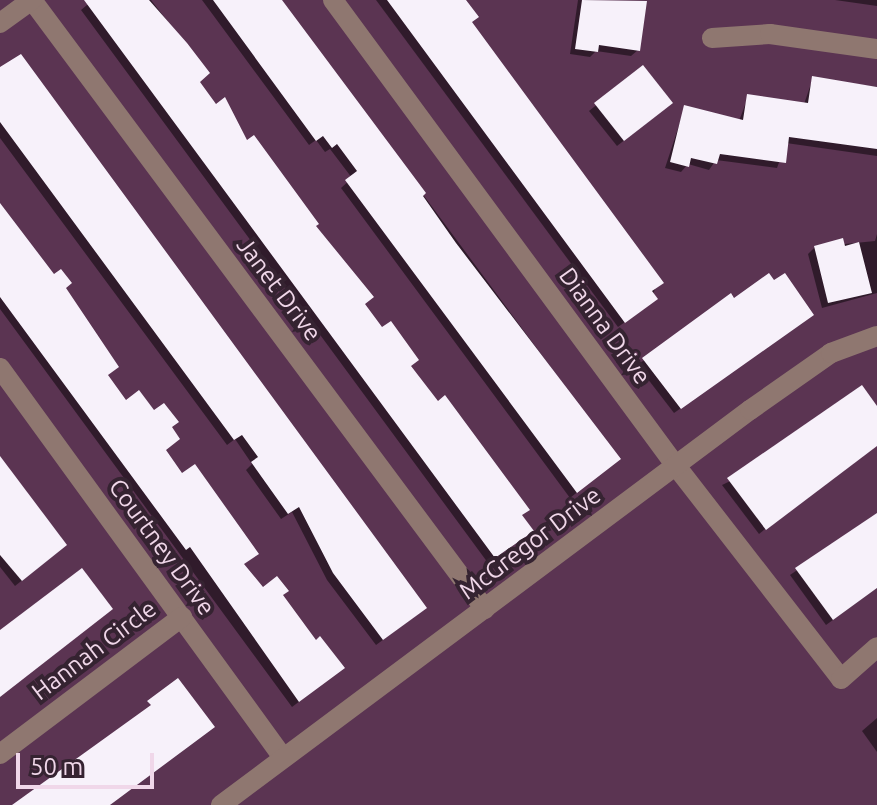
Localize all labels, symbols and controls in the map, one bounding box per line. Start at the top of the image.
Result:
street label: Janet Drive [231,231,327,347]
street label: Dianna Drive [553,262,657,390]
street label: Courtney Drive [103,473,221,621]
street label: McGregor Drive [454,481,606,605]
street label: Hannah Circle [26,594,162,706]
scale bar [20,737,158,787]
text: 50 m [30,753,83,780]

